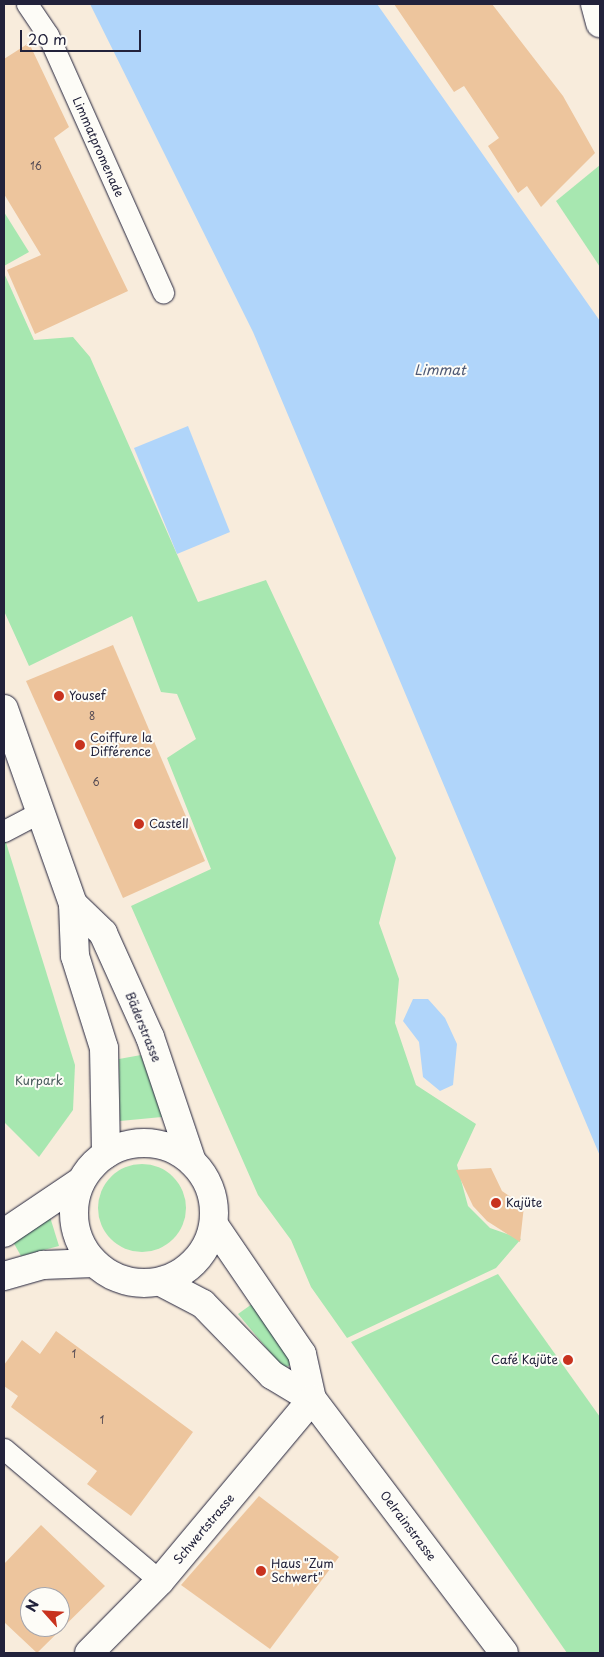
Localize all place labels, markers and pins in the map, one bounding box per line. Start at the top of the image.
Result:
place label: Yousef [69,689,106,703]
marker: Yousef [53,690,65,702]
place label: Coiffure la Différence [90,731,153,759]
marker: Coiffure la Différence [74,739,86,751]
place label: Castell [149,817,188,831]
marker: Castell [133,818,145,830]
place label: Kajüte [506,1196,542,1210]
marker: Kajüte [490,1197,502,1209]
place label: Café Kajüte [491,1353,558,1367]
marker: Café Kajüte [562,1354,574,1366]
place label: Haus "Zum Schwert" [271,1557,334,1585]
marker: Haus "Zum Schwert" [255,1565,267,1577]

